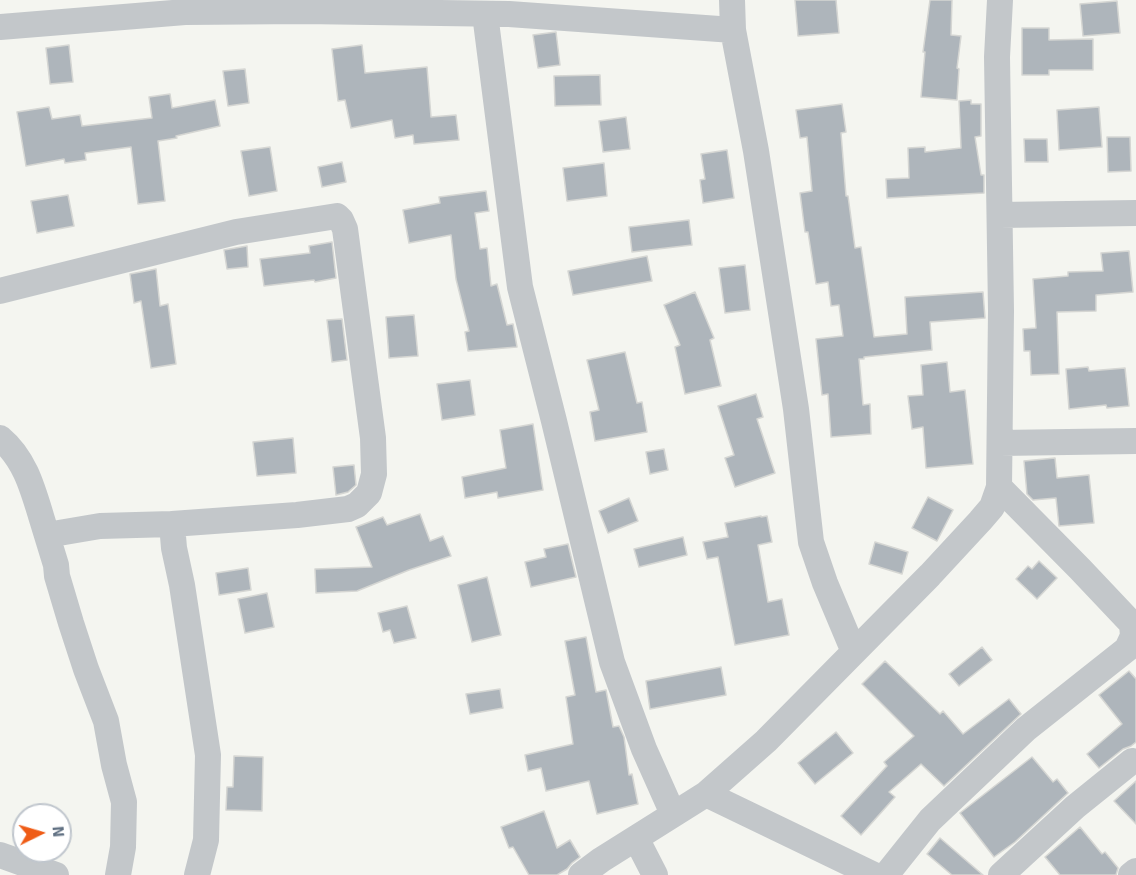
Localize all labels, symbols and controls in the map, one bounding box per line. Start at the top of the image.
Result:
north arrow [12,803,72,863]
text: N [47,825,68,838]

